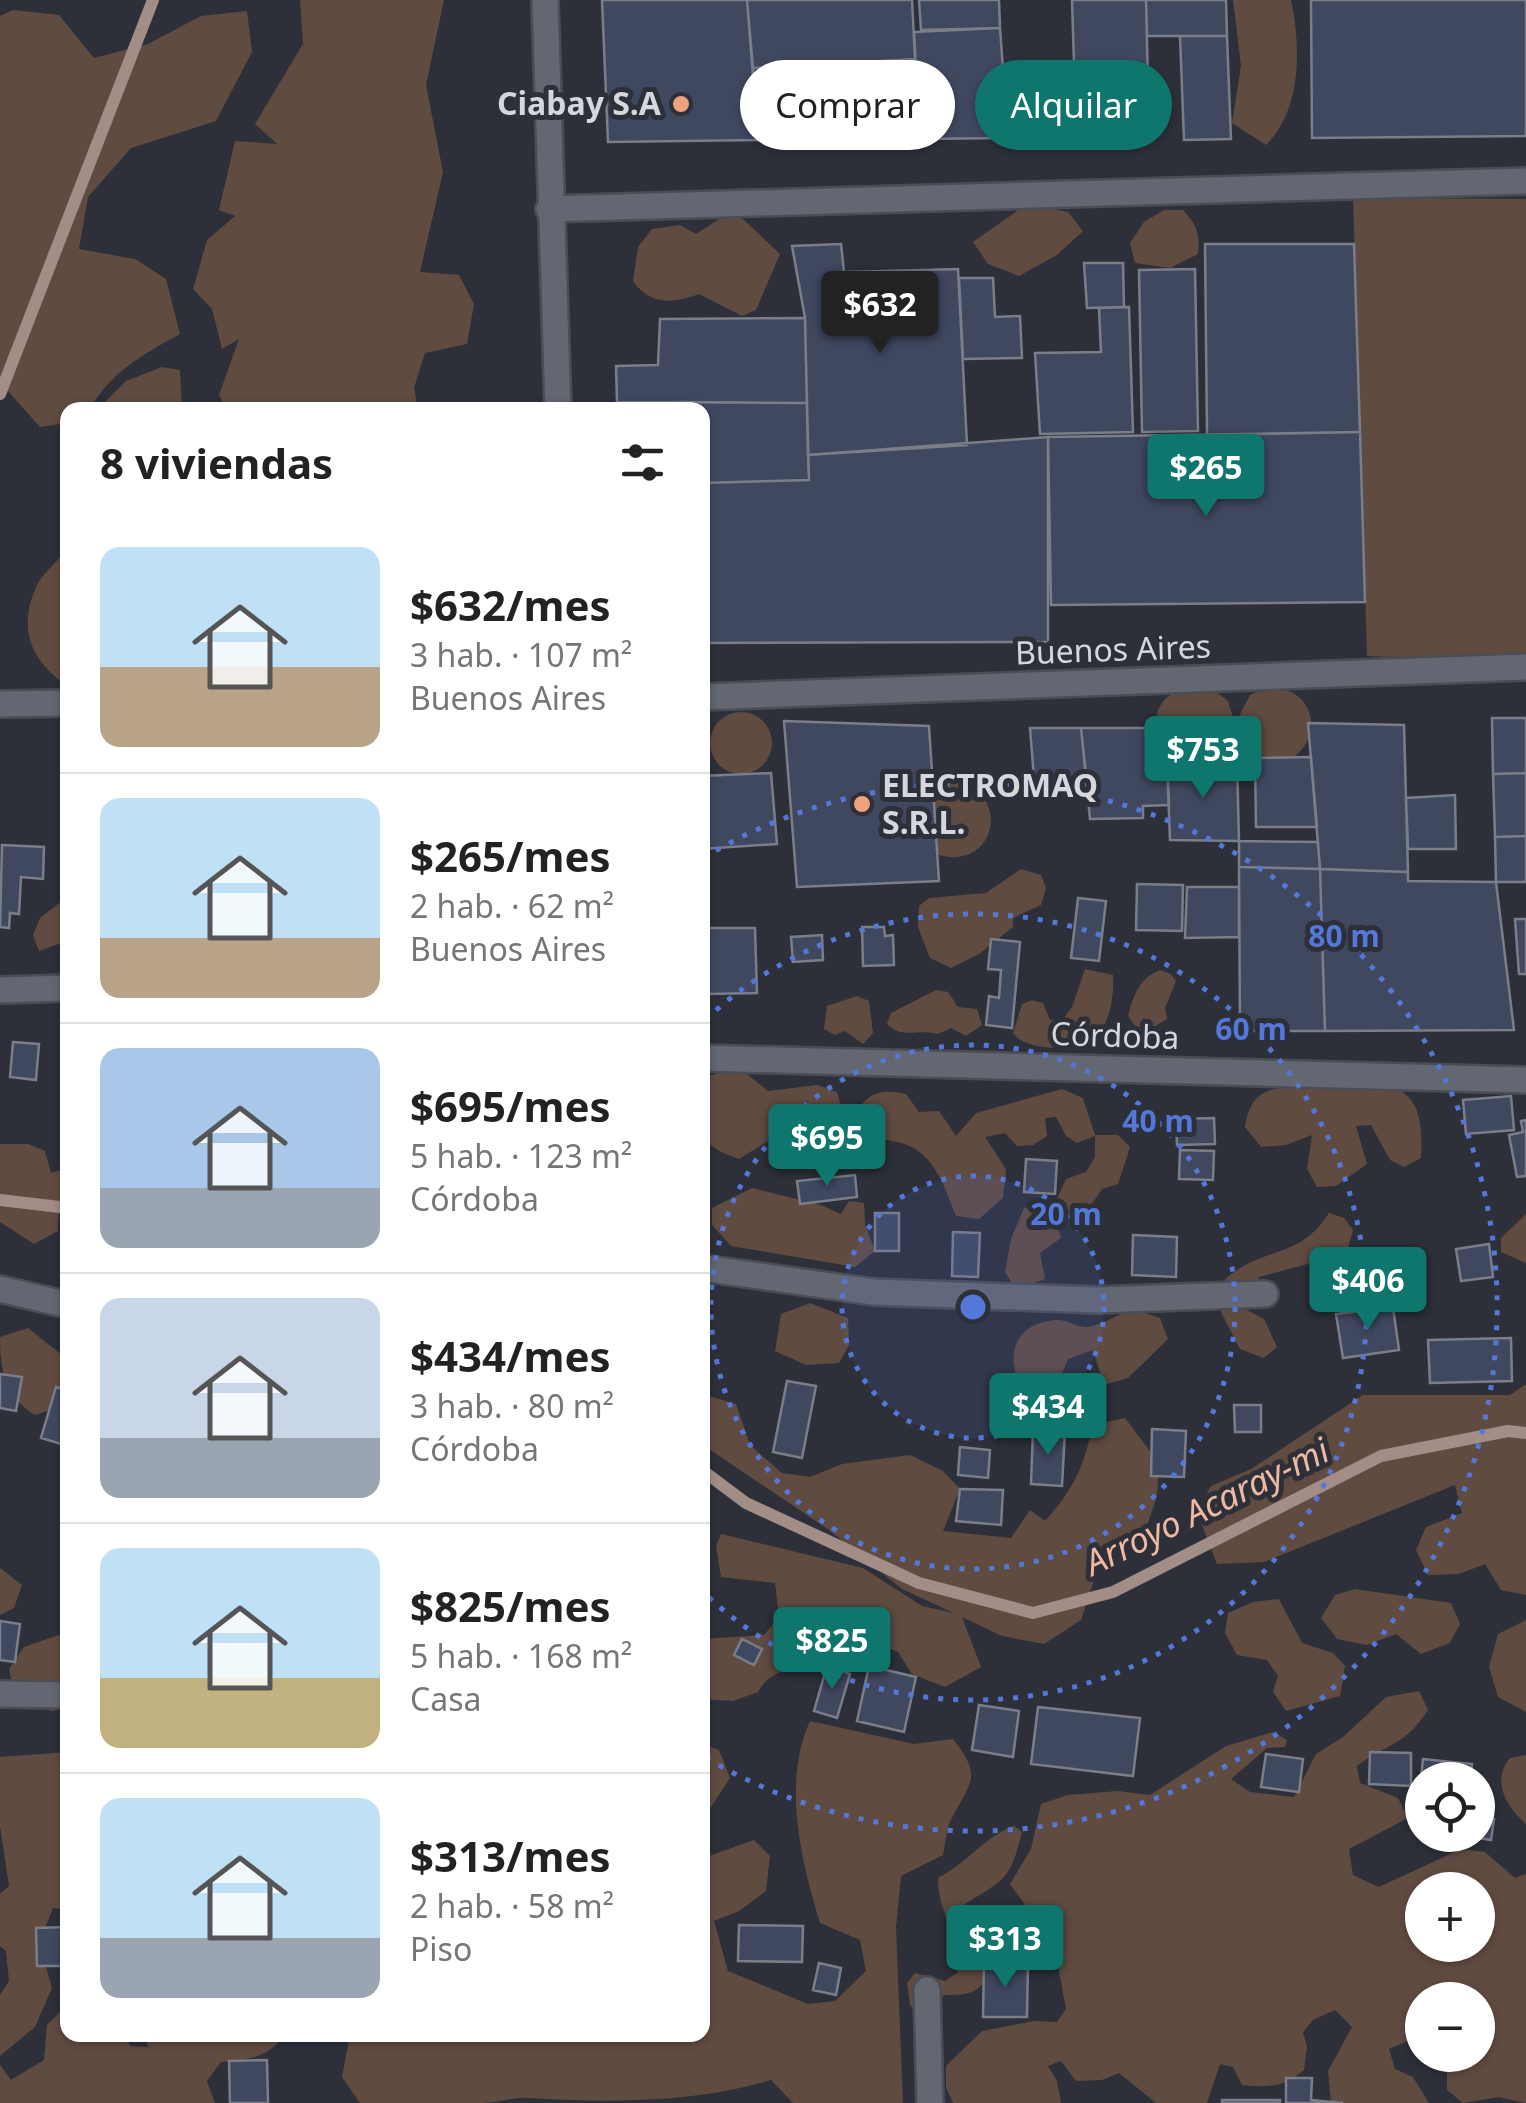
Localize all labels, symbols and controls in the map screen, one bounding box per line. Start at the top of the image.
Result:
chip: Comprar [740,60,955,150]
chip: Alquilar [975,60,1172,150]
place label: Ciabay S.A [497,81,662,124]
marker: Ciabay S.A [670,93,692,115]
pin: $632 [821,271,939,356]
text: $632 [843,282,917,325]
text: 8 viviendas [100,434,333,491]
pin: $265 [1147,434,1265,519]
icon: filters [615,435,670,490]
text: $265 [1169,445,1243,488]
text: $632/mes [410,576,611,633]
icon: home [180,587,300,707]
street label: Buenos Aires [1014,624,1212,673]
text: 3 hab. · 107 m² [410,633,632,676]
text: Buenos Aires [410,676,606,719]
pin: $753 [1144,716,1262,801]
text: $753 [1166,727,1240,770]
place label: ELECTROMAQ S.R.L. [882,763,1098,843]
marker: ELECTROMAQ S.R.L. [851,793,873,815]
text: $265/mes [410,827,611,884]
icon: home [180,838,300,958]
text: 2 hab. · 62 m² [410,884,614,927]
text: 80 m [1308,915,1380,956]
text: Buenos Aires [410,927,606,970]
text: 60 m [1215,1008,1287,1049]
street label: Córdoba [1050,1011,1180,1058]
text: $695/mes [410,1077,611,1134]
icon: home [180,1088,300,1208]
text: 40 m [1122,1100,1194,1141]
pin: $695 [768,1104,886,1189]
text: $695 [790,1115,864,1158]
text: 5 hab. · 123 m² [410,1134,632,1177]
text: Córdoba [410,1177,539,1220]
text: 20 m [1030,1193,1102,1234]
pin: $406 [1309,1247,1427,1332]
text: $406 [1331,1258,1405,1301]
centre of rings [955,1289,991,1325]
text: $434/mes [410,1327,611,1384]
icon: home [180,1338,300,1458]
pin: $434 [989,1373,1107,1458]
text: 3 hab. · 80 m² [410,1384,614,1427]
text: $434 [1011,1384,1085,1427]
water label: Arroyo Acaray-mi [1074,1426,1337,1586]
text: Córdoba [410,1427,539,1470]
text: $825/mes [410,1577,611,1634]
icon: home [180,1588,300,1708]
pin: $825 [773,1607,891,1692]
text: $825 [795,1618,869,1661]
text: 5 hab. · 168 m² [410,1634,632,1677]
text: Casa [410,1677,481,1720]
map controls [1405,1762,1495,2072]
button: locate [1405,1762,1495,1852]
text: $313/mes [410,1827,611,1884]
icon: home [180,1838,300,1958]
button: + [1405,1872,1495,1962]
text: 2 hab. · 58 m² [410,1884,614,1927]
pin: $313 [946,1905,1064,1990]
text: $313 [968,1916,1042,1959]
text: Piso [410,1927,472,1970]
button: − [1405,1982,1495,2072]

